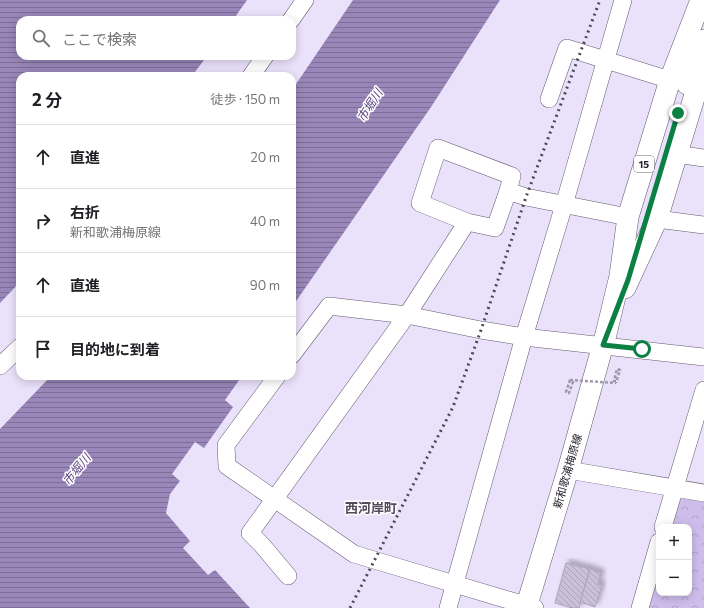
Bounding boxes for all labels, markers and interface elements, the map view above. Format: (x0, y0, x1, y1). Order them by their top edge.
search box (16, 16, 296, 60)
icon: search (30, 27, 52, 49)
text: ここで検索 (62, 30, 137, 48)
water label: 市堀川 (353, 84, 386, 124)
text: 2 分 (32, 89, 62, 110)
text: 徒歩 · 150 m (211, 91, 280, 107)
route end (669, 104, 687, 122)
icon: ahead (32, 146, 54, 168)
text: 直進 (70, 148, 100, 166)
text: 20 m (251, 149, 280, 165)
road number: 15 (634, 156, 654, 172)
text: 右折 (70, 203, 100, 221)
icon: right (32, 210, 54, 232)
text: 40 m (250, 213, 280, 229)
text: 新和歌浦梅原線 (70, 224, 161, 240)
icon: ahead (32, 274, 54, 296)
text: 直進 (70, 276, 100, 294)
text: 90 m (250, 277, 280, 293)
icon: arrive (32, 338, 54, 360)
text: 目的地に到着 (70, 340, 160, 358)
route start (633, 340, 651, 358)
street label: 新和歌浦梅原線 (550, 432, 584, 510)
water label: 市堀川 (59, 449, 94, 487)
district label: 西河岸町 (345, 500, 397, 516)
map controls (656, 524, 692, 596)
button: + (656, 524, 692, 560)
button: − (656, 560, 692, 596)

